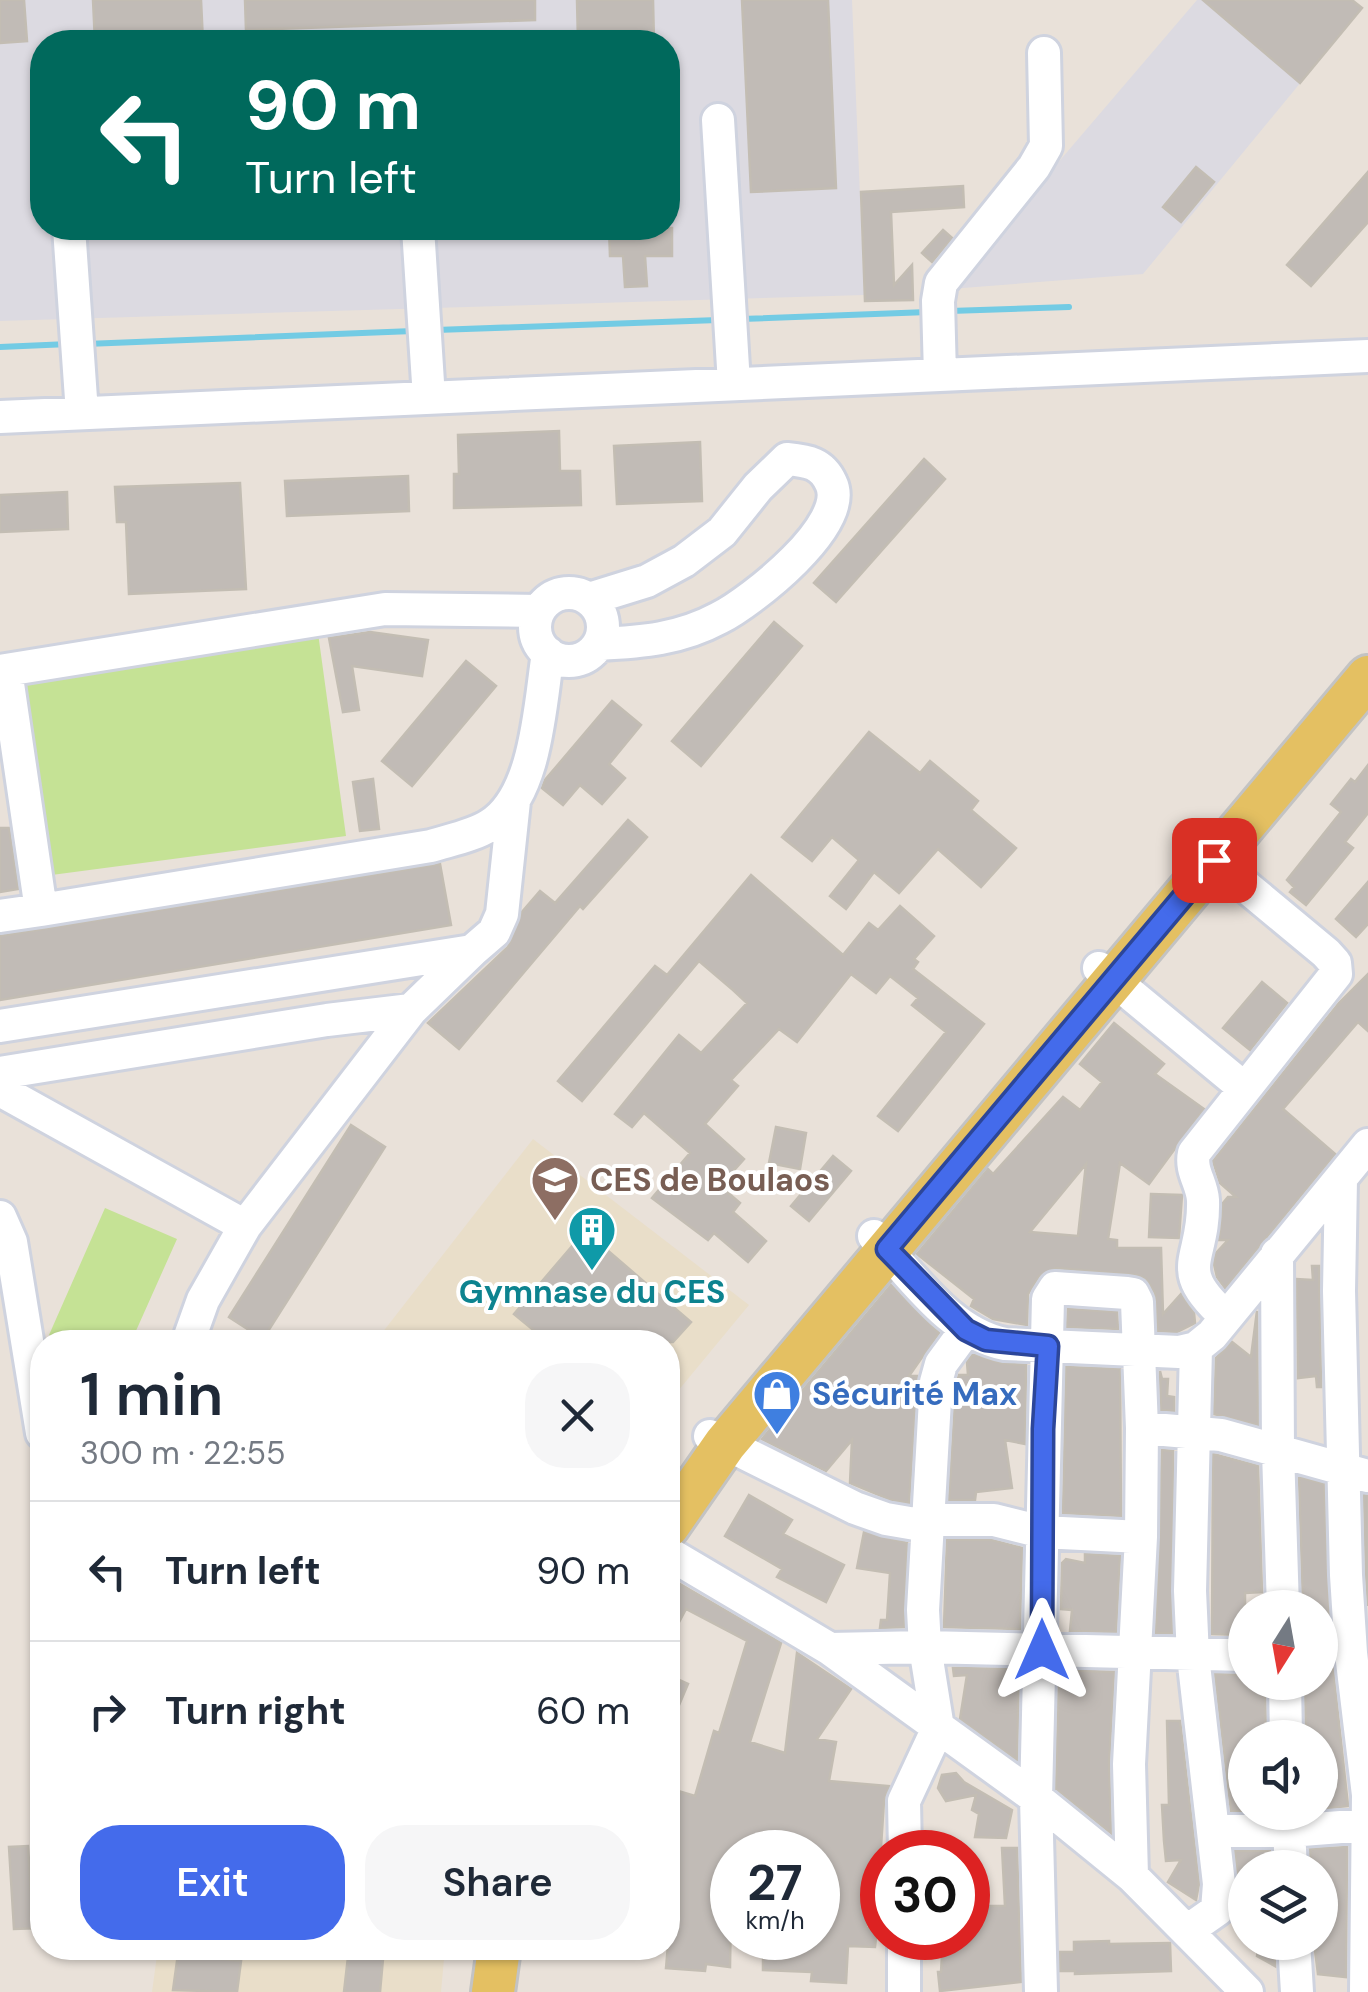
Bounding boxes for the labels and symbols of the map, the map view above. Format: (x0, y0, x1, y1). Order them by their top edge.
pin (1172, 818, 1257, 903)
school or university icon: CES de Boulaos (529, 1154, 581, 1222)
place label: CES de Boulaos (590, 1159, 830, 1201)
building icon: Gymnase du CES (566, 1204, 618, 1272)
place label: Gymnase du CES (459, 1271, 725, 1313)
shop icon: Sécurité Max (751, 1368, 803, 1436)
place label: Sécurité Max (812, 1373, 1017, 1415)
north arrow (1228, 1590, 1338, 1700)
position arrow (990, 1598, 1094, 1702)
speed limit sign: 30 (860, 1830, 990, 1960)

